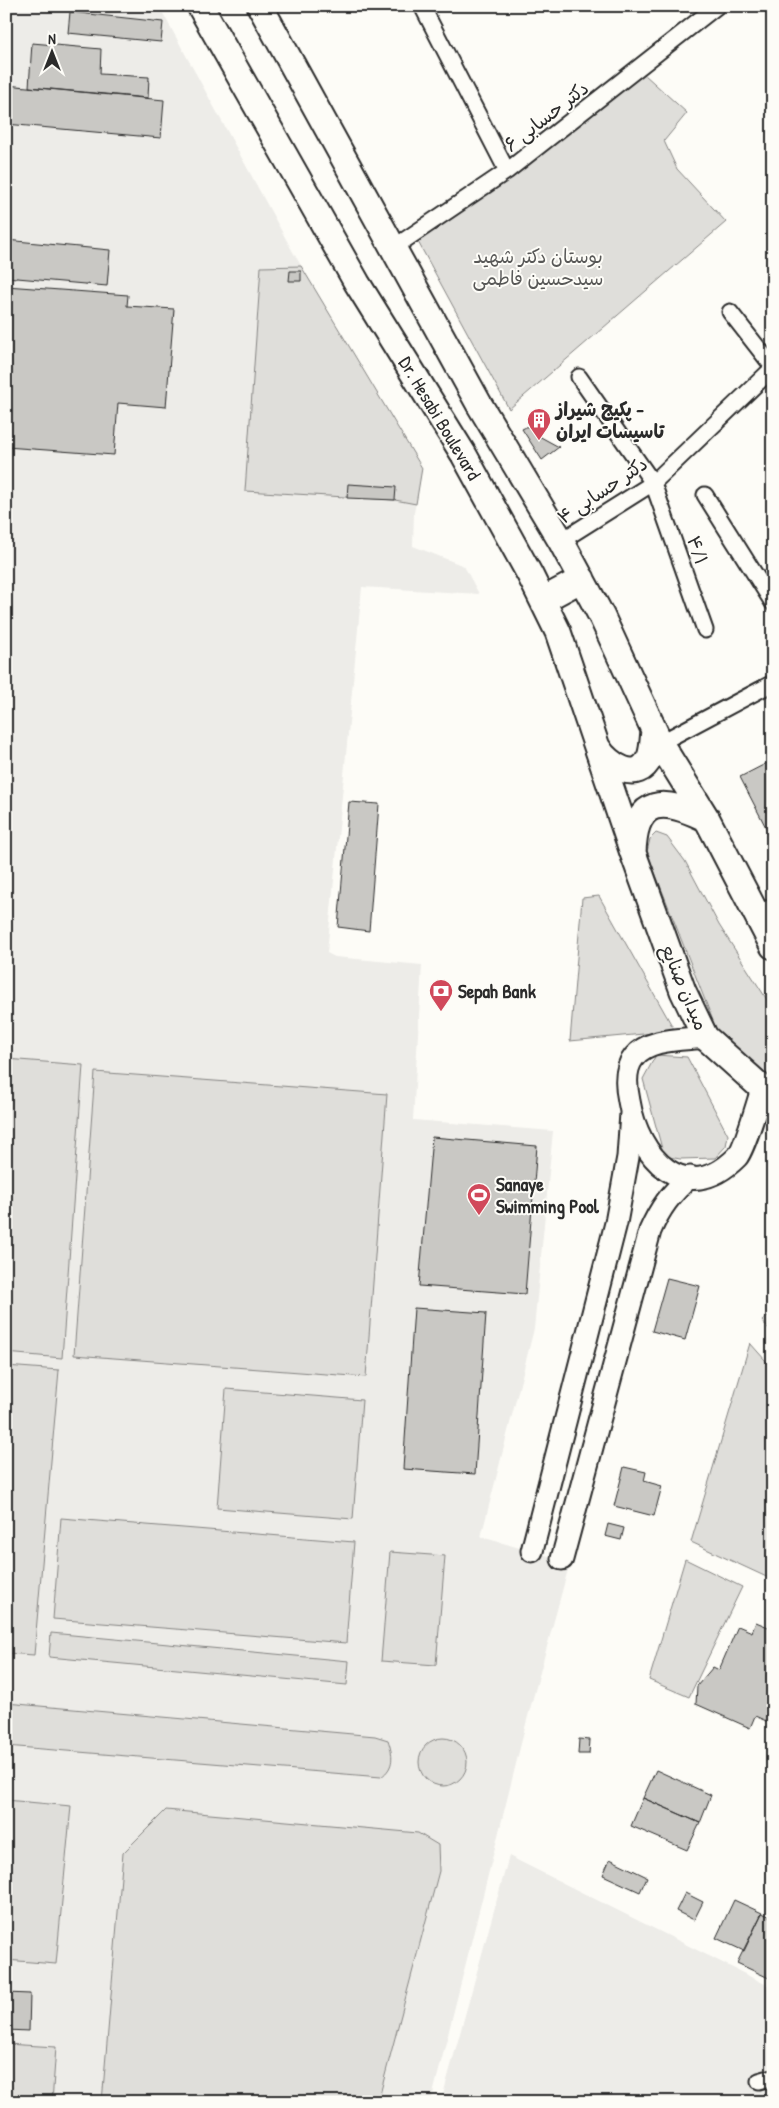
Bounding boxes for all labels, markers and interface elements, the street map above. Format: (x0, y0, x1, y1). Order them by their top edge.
north arrow (28, 28, 78, 78)
text: N (48, 29, 56, 48)
street label: ۶ دکتر حسابی (498, 75, 594, 157)
park label: بوستان دکتر شهید سیدحسین فاطمی (472, 243, 604, 291)
street label: Dr. Hesabi Boulevard (393, 351, 487, 485)
place label: پکیج شیراز - تاسیسات ایران (554, 396, 666, 444)
building icon: پکیج شیراز - تاسیسات ایران (526, 407, 552, 441)
street label: دکتر حسابی ۴ (552, 450, 652, 530)
street label: ۴/۱ (681, 532, 715, 568)
street label: میدان صنایع (654, 940, 715, 1035)
bank icon: Sepah Bank (428, 978, 454, 1012)
place label: Sepah Bank (458, 978, 536, 1005)
place label: Sanaye Swimming Pool (496, 1171, 600, 1220)
sports icon: Sanaye Swimming Pool (466, 1182, 492, 1216)

